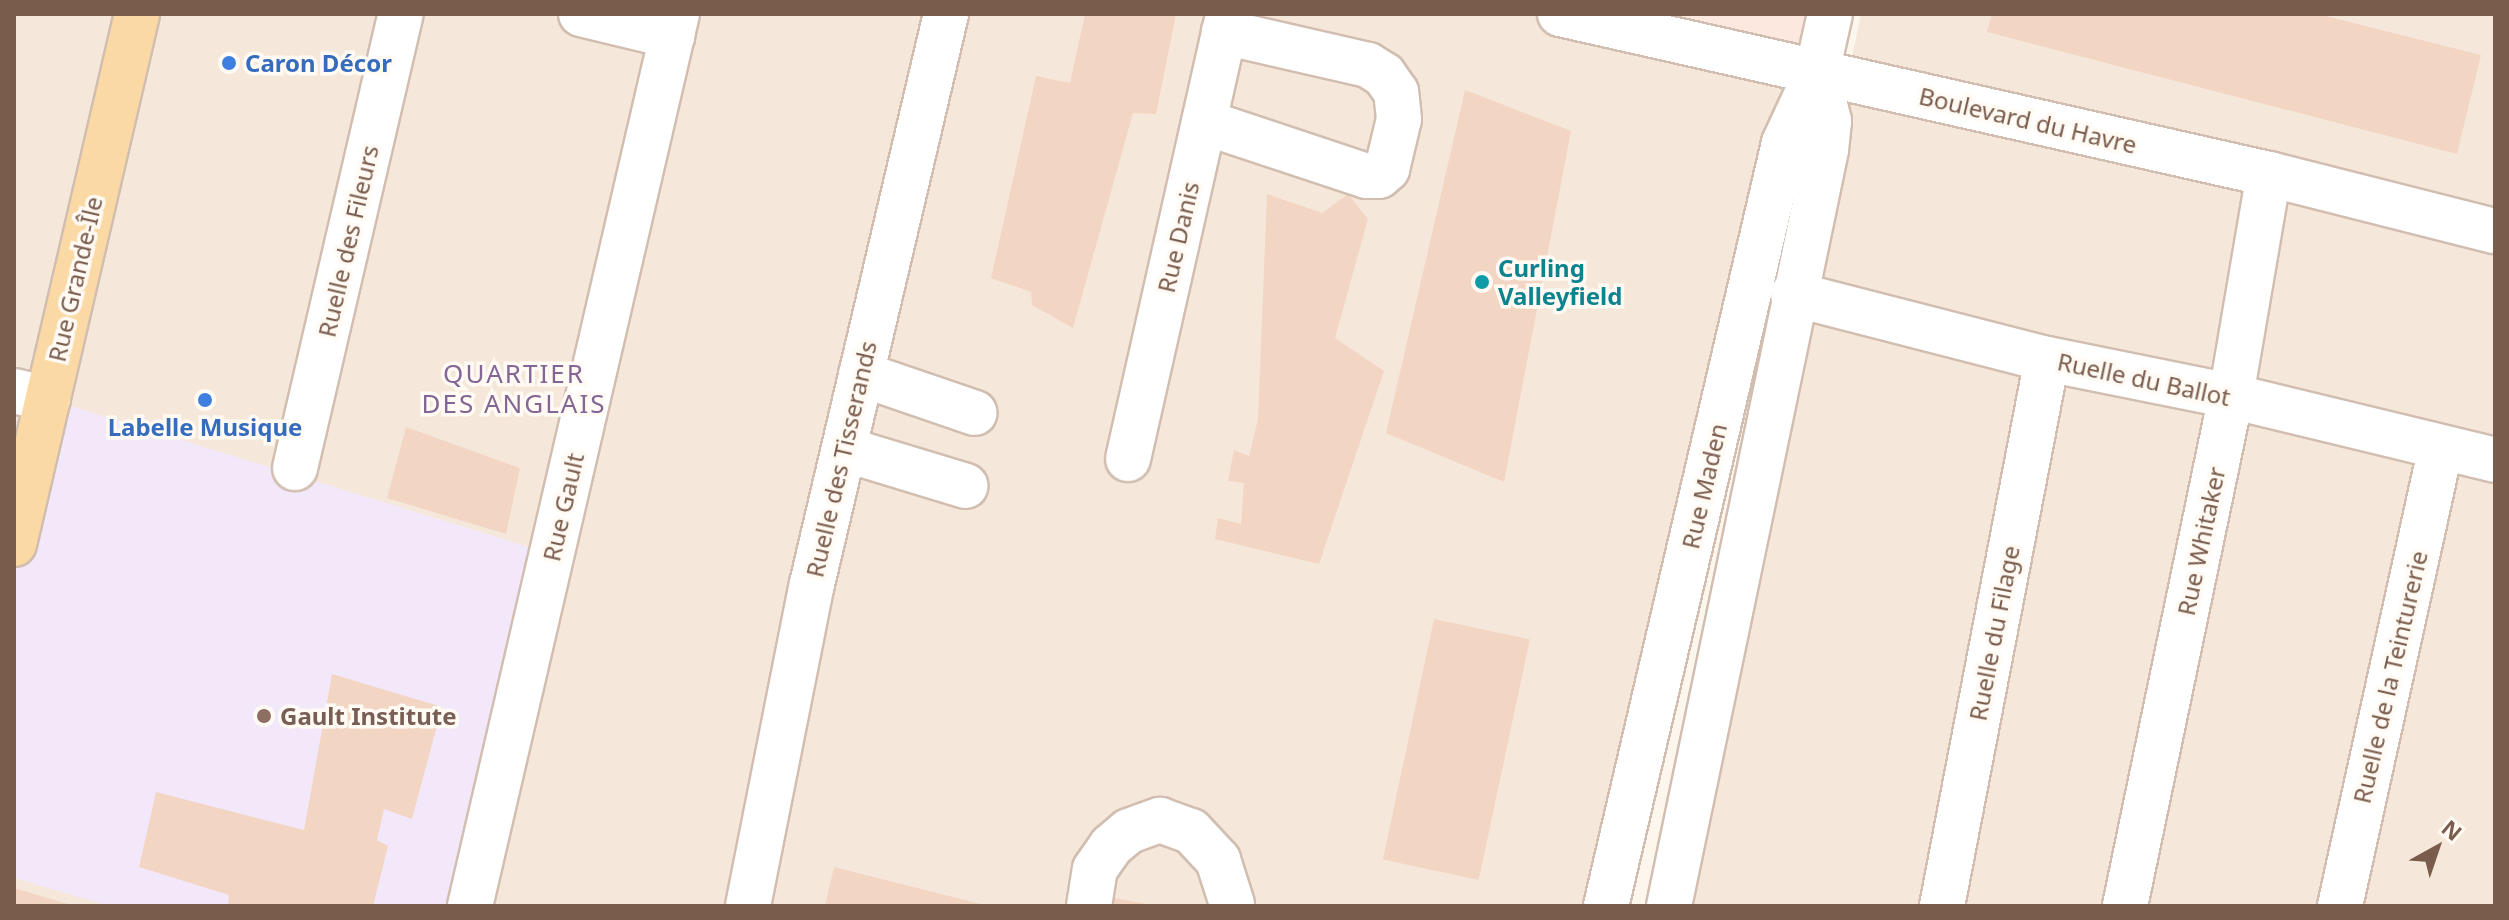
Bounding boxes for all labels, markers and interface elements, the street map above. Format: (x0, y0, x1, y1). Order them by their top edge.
place label: Caron Décor (245, 49, 392, 77)
marker: Caron Décor (220, 54, 238, 72)
street label: Boulevard du Havre (1916, 81, 2140, 159)
street label: Ruelle des Fileurs (312, 142, 384, 340)
street label: Rue Danis (1151, 179, 1205, 295)
street label: Rue Grande-Île (42, 194, 108, 364)
place label: Curling Valleyfield (1498, 254, 1622, 310)
marker: Curling Valleyfield (1473, 273, 1491, 291)
street label: Ruelle des Tisserands (800, 338, 882, 580)
street label: Ruelle du Ballot (2055, 347, 2233, 411)
district label: QUARTIER DES ANGLAIS (421, 358, 607, 420)
marker: Labelle Musique (196, 391, 214, 409)
place label: Labelle Musique (108, 413, 302, 441)
street label: Rue Maden (1676, 420, 1732, 552)
street label: Rue Gault (537, 450, 589, 564)
street label: Rue Whitaker (2171, 464, 2231, 618)
street label: Ruelle du Filage (1963, 543, 2025, 723)
street label: Ruelle de la Teinturerie (2347, 548, 2433, 806)
place label: Gault Institute (280, 702, 456, 730)
marker: Gault Institute (255, 707, 273, 725)
north arrow (2397, 808, 2477, 888)
text: N (2436, 812, 2469, 847)

